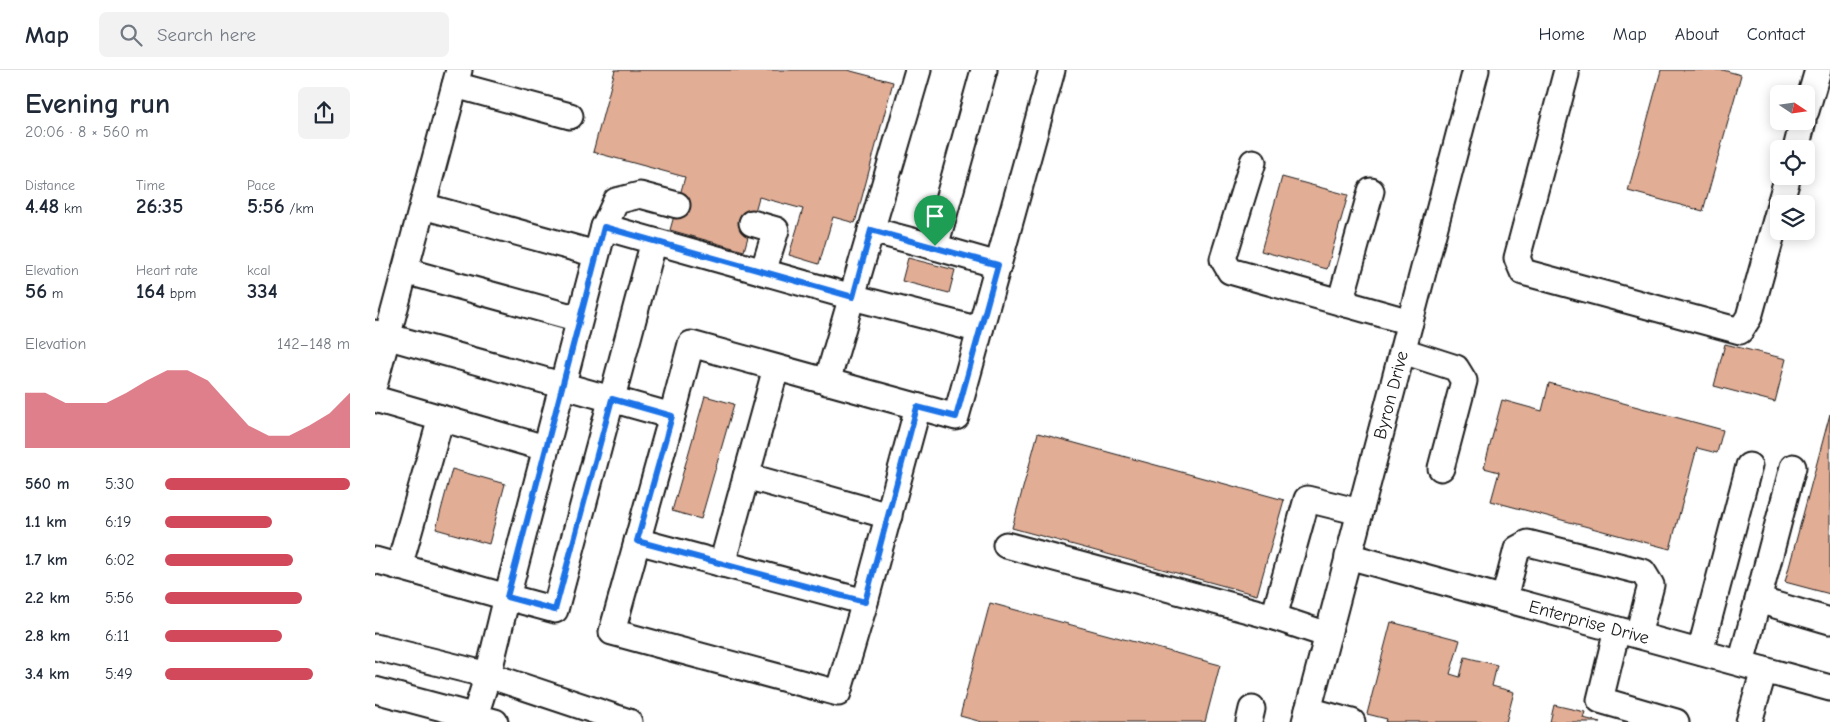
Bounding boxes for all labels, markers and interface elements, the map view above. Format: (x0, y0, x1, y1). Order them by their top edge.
search box (99, 12, 449, 57)
text: Map (25, 21, 69, 49)
icon: search (117, 21, 145, 49)
text: Search here (157, 24, 256, 46)
text: Home (1538, 24, 1585, 45)
text: Map (1613, 24, 1647, 45)
text: About (1675, 24, 1719, 45)
text: Contact (1747, 24, 1805, 45)
north arrow (1770, 85, 1815, 130)
map controls (1770, 85, 1815, 240)
button: share (298, 87, 350, 139)
text: Evening run (25, 88, 170, 120)
text: 20:06 · 8 × 560 m (25, 123, 149, 141)
button: locate (1770, 140, 1815, 185)
text: Distance (25, 177, 75, 194)
text: Time (136, 177, 165, 194)
text: Pace (247, 177, 275, 194)
text: 4.48 (25, 194, 59, 218)
text: 26:35 (136, 194, 183, 218)
text: 5:56 (247, 194, 285, 218)
pin (914, 195, 956, 246)
button: layers (1770, 195, 1815, 240)
text: km (59, 200, 82, 217)
text: /km (285, 200, 314, 217)
icon: arrive (921, 202, 949, 230)
text: Elevation (25, 262, 79, 279)
text: Heart rate (136, 262, 198, 279)
text: kcal (247, 262, 271, 279)
text: 56 (25, 279, 47, 303)
text: 164 (136, 279, 165, 303)
text: 334 (247, 279, 278, 303)
text: m (47, 285, 63, 302)
text: bpm (165, 285, 196, 302)
text: Elevation (25, 335, 86, 353)
text: 142–148 m (277, 335, 350, 353)
street label: Byron Drive (1369, 349, 1412, 441)
text: 560 m (25, 475, 69, 493)
text: 5:30 (105, 475, 134, 493)
text: 1.1 km (25, 513, 67, 531)
text: 6:19 (105, 513, 131, 531)
text: 1.7 km (25, 551, 68, 569)
text: 6:02 (105, 551, 135, 569)
text: 2.2 km (25, 589, 70, 607)
text: 5:56 (105, 589, 134, 607)
street label: Enterprise Drive (1527, 596, 1652, 649)
text: 2.8 km (25, 627, 70, 645)
text: 6:11 (105, 627, 129, 645)
text: 3.4 km (25, 665, 70, 683)
text: 5:49 (105, 665, 133, 683)

